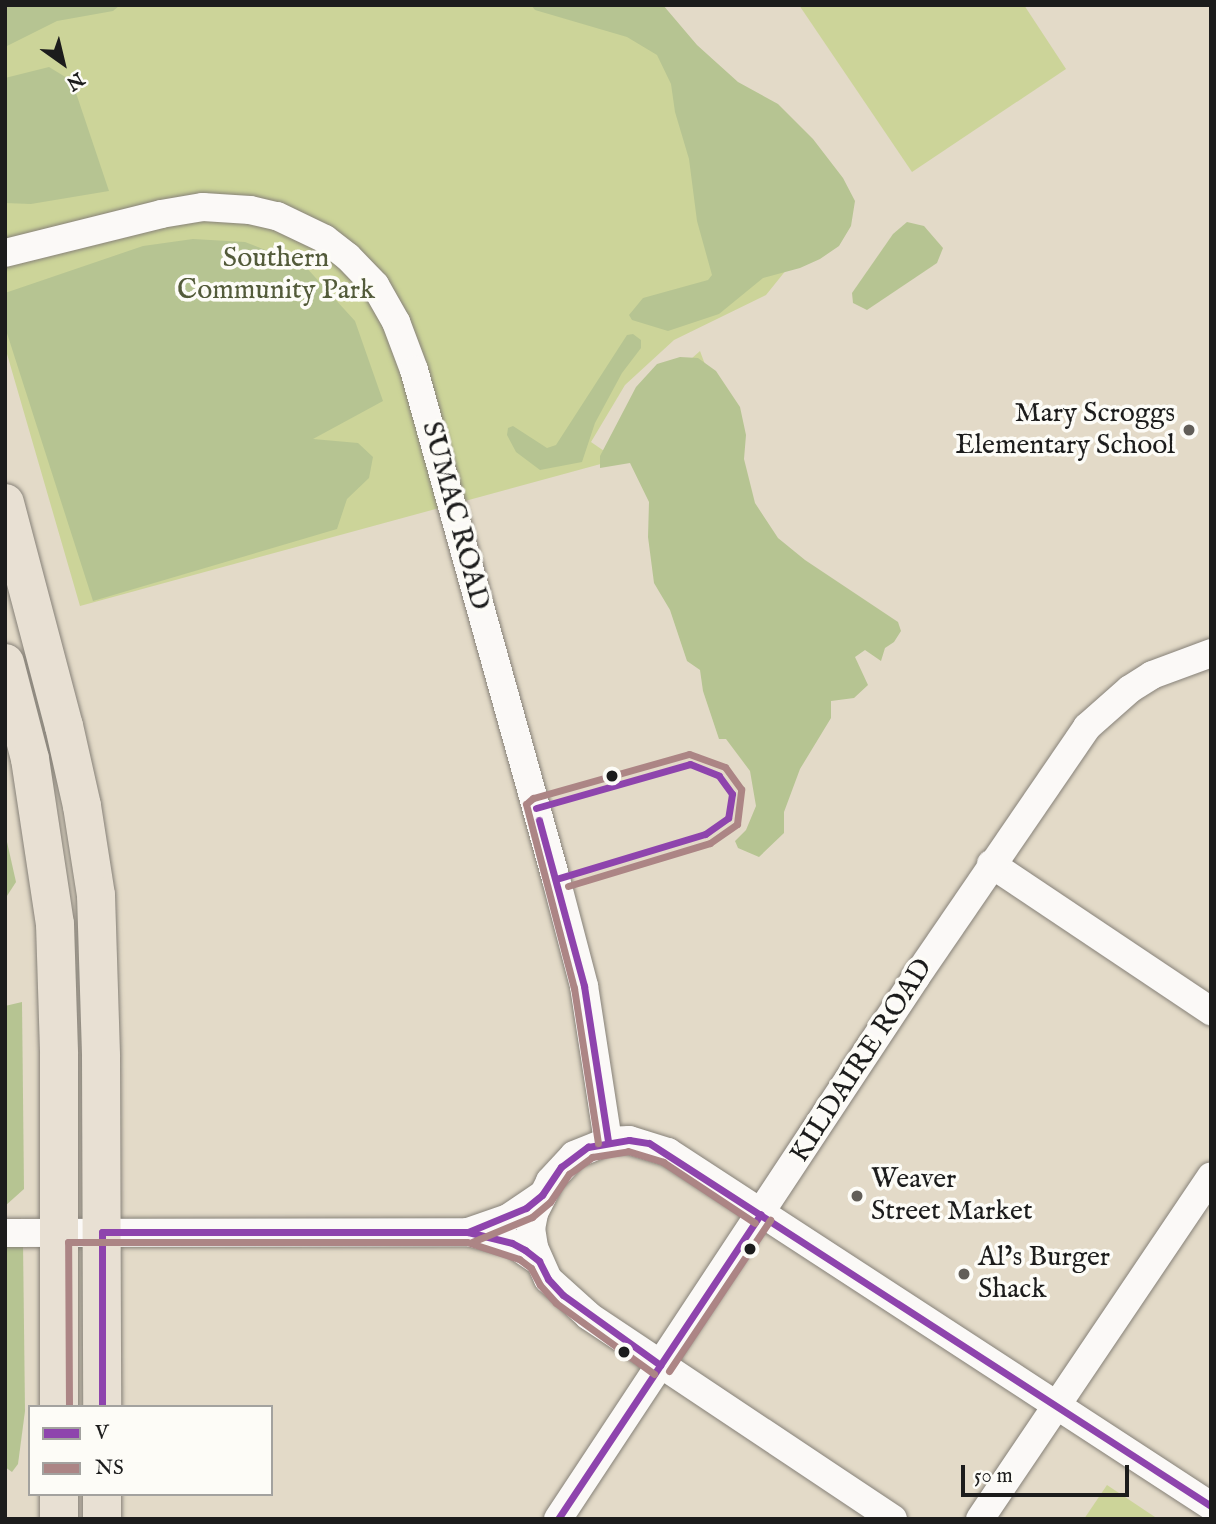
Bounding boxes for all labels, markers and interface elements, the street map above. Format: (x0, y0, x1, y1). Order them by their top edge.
north arrow (28, 28, 98, 98)
text: N (61, 66, 88, 95)
park label: Southern Community Park (177, 242, 375, 308)
place label: Mary Scroggs Elementary School (955, 397, 1175, 463)
street label: SUMAC ROAD (414, 418, 496, 614)
marker: Mary Scroggs Elementary School (1181, 422, 1197, 438)
unlabelled marker (605, 769, 619, 783)
street label: KILDAIRE ROAD (784, 953, 940, 1169)
place label: Weaver Street Market (871, 1163, 1033, 1229)
marker: Weaver Street Market (849, 1188, 865, 1204)
place label: Al’s Burger Shack (978, 1241, 1110, 1307)
unlabelled marker (743, 1242, 757, 1256)
marker: Al’s Burger Shack (956, 1266, 972, 1282)
unlabelled marker (617, 1345, 631, 1359)
legend (28, 1405, 273, 1496)
text: V (95, 1420, 109, 1447)
scale bar (964, 1450, 1132, 1494)
text: NS (95, 1455, 124, 1482)
text: 50 m (974, 1463, 1013, 1490)

